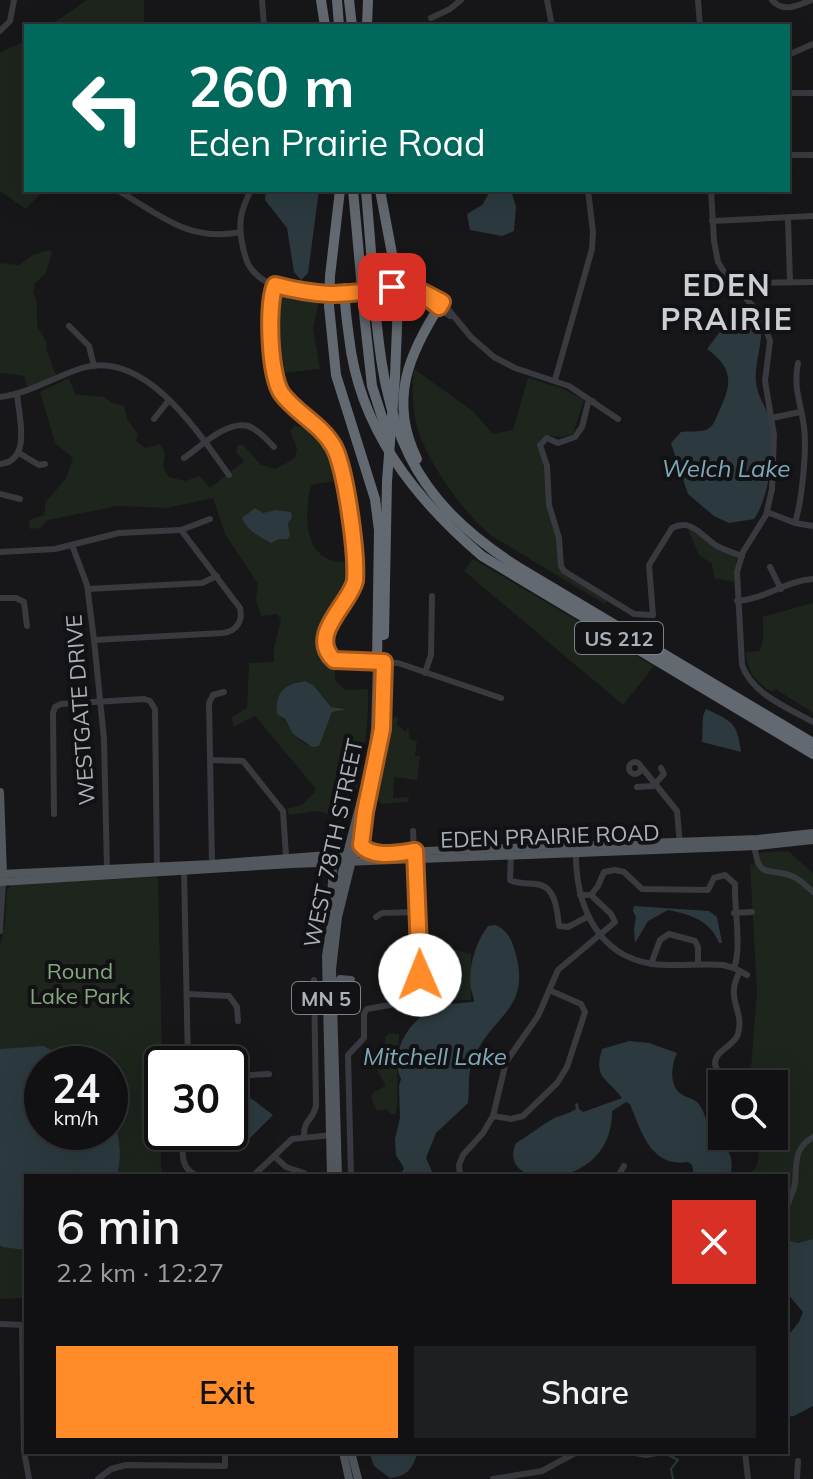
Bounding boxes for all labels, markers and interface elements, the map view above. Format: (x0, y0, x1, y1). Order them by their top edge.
text: 260 m (188, 51, 355, 121)
icon: left (56, 56, 160, 160)
text: Eden Prairie Road (188, 120, 486, 165)
pin (358, 253, 426, 321)
icon: arrive (370, 265, 414, 309)
district label: EDEN PRAIRIE (660, 266, 794, 338)
water label: Welch Lake (662, 453, 790, 483)
street label: WESTGATE DRIVE (59, 614, 101, 806)
road number: US 212 (575, 622, 663, 654)
street label: WEST 78TH STREET (297, 736, 369, 950)
street label: EDEN PRAIRIE ROAD (440, 818, 660, 854)
position arrow (378, 933, 462, 1017)
park label: Round Lake Park (30, 957, 131, 1010)
road number: MN 5 (292, 982, 360, 1014)
water label: Mitchell Lake (363, 1041, 507, 1071)
speed limit sign: 30 (144, 1046, 248, 1150)
text: 24 (52, 1063, 100, 1113)
map controls (708, 1070, 788, 1150)
button: search (708, 1070, 788, 1150)
text: km/h (53, 1105, 99, 1130)
text: 6 min (56, 1196, 181, 1256)
button: close (672, 1200, 756, 1284)
text: 2.2 km · 12:27 (56, 1256, 224, 1289)
button: Exit (56, 1346, 398, 1438)
button: Share (414, 1346, 756, 1438)

